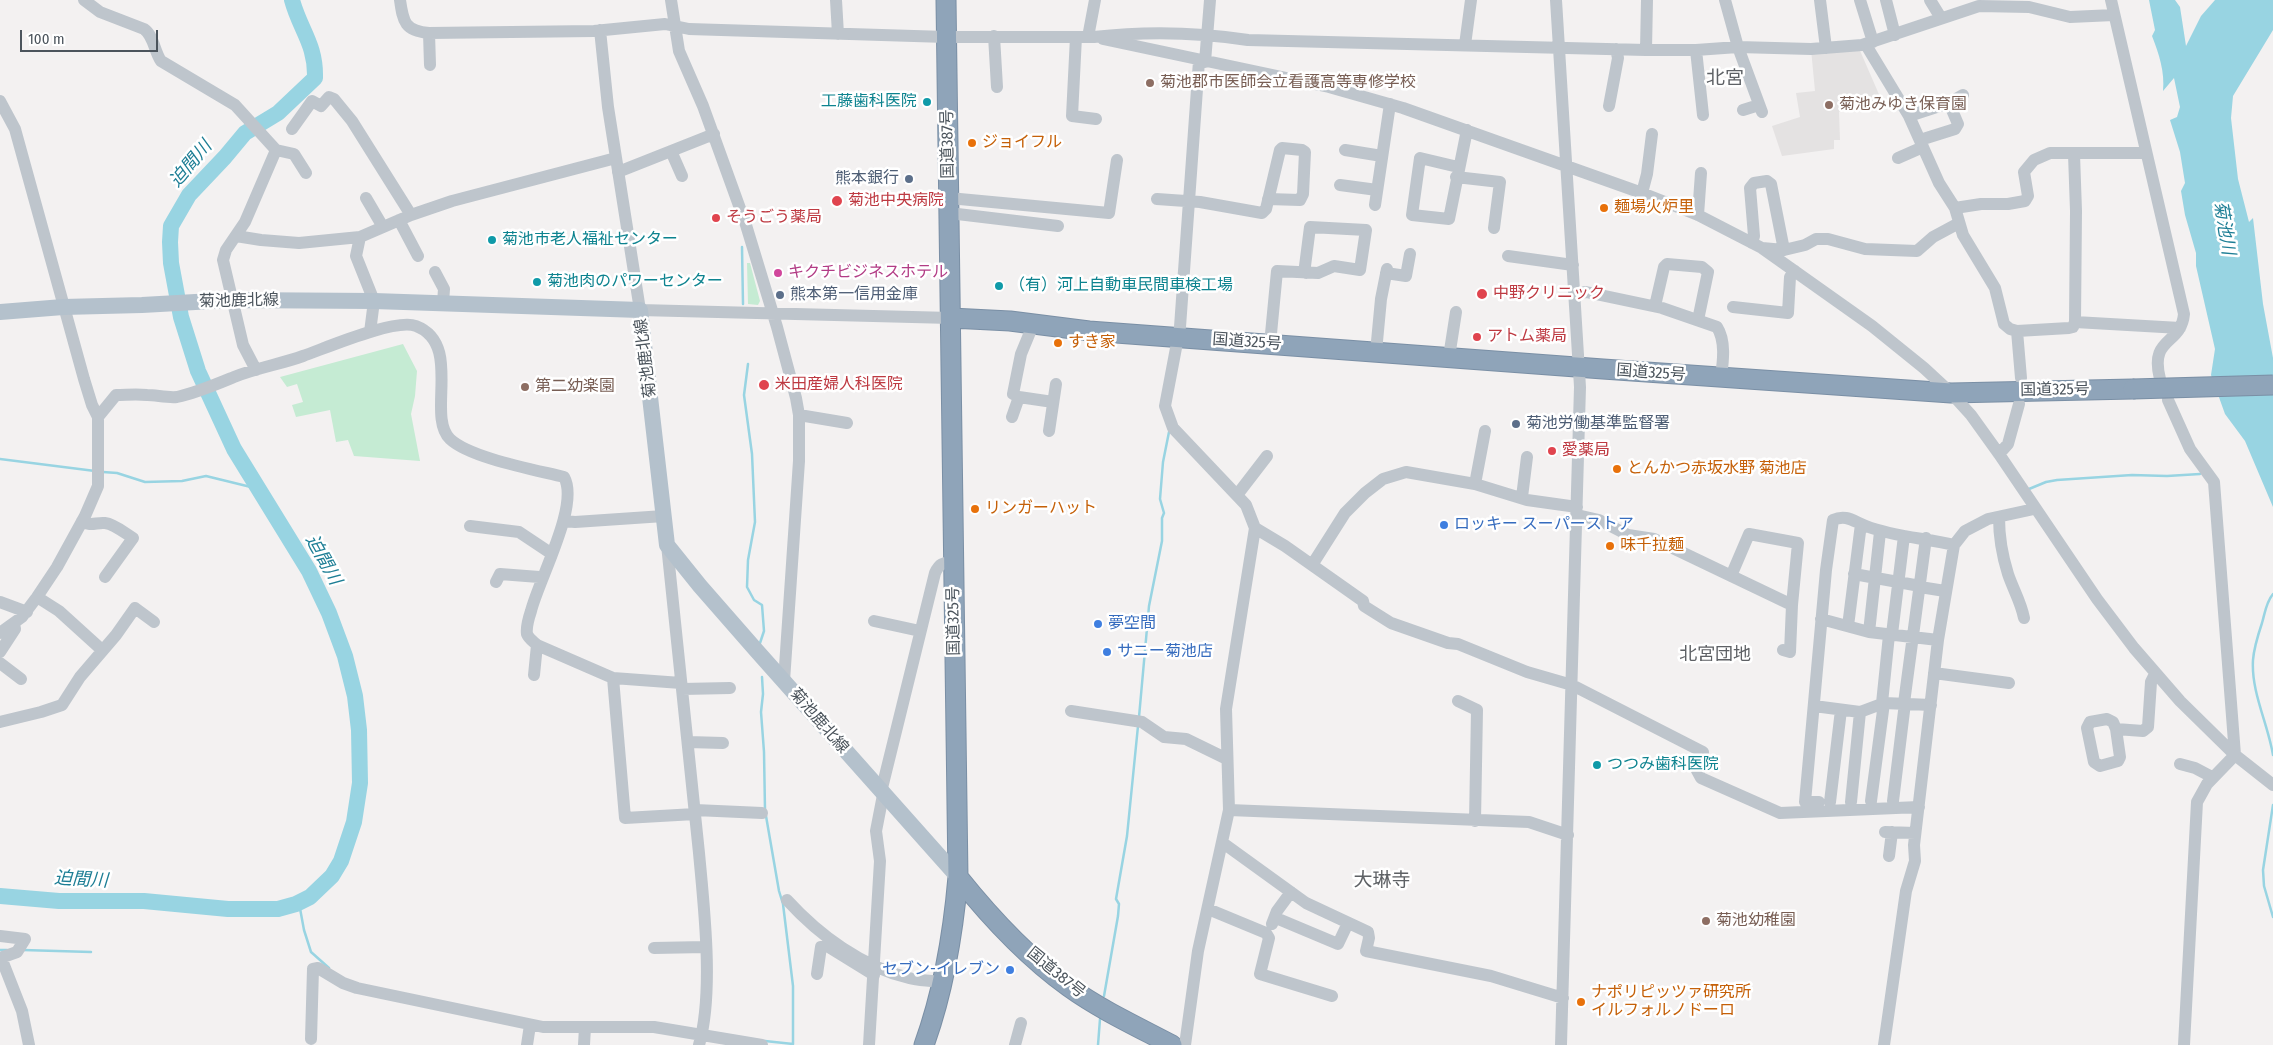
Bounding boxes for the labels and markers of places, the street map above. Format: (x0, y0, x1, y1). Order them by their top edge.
place label: 菊池郡市医師会立看護高等専修学校 (1160, 73, 1416, 93)
marker: 菊池郡市医師会立看護高等専修学校 (1144, 77, 1156, 89)
place label: 工藤歯科医院 (821, 92, 917, 112)
place label: 菊池みゆき保育園 (1839, 95, 1967, 115)
marker: 工藤歯科医院 (921, 96, 933, 108)
marker: 菊池みゆき保育園 (1823, 99, 1835, 111)
place label: ジョイフル (982, 133, 1062, 153)
marker: ジョイフル (966, 137, 978, 149)
place label: 熊本銀行 (835, 169, 899, 189)
marker: 熊本銀行 (903, 173, 915, 185)
place label: 菊池中央病院 (848, 191, 944, 211)
marker: 菊池中央病院 (830, 194, 844, 208)
place label: 麺場火炉里 (1614, 198, 1694, 218)
marker: 麺場火炉里 (1598, 202, 1610, 214)
place label: そうごう薬局 (726, 208, 822, 228)
marker: そうごう薬局 (710, 212, 722, 224)
place label: 菊池市老人福祉センター (502, 230, 678, 250)
marker: 菊池市老人福祉センター (486, 234, 498, 246)
place label: キクチビジネスホテル (788, 263, 948, 283)
marker: キクチビジネスホテル (772, 267, 784, 279)
place label: 菊池肉のパワーセンター (547, 272, 723, 292)
marker: 菊池肉のパワーセンター (531, 276, 543, 288)
place label: （有）河上自動車民間車検工場 (1009, 276, 1233, 296)
marker: （有）河上自動車民間車検工場 (993, 280, 1005, 292)
place label: 中野クリニック (1493, 284, 1605, 304)
place label: 熊本第一信用金庫 (790, 285, 918, 305)
marker: 中野クリニック (1475, 287, 1489, 301)
marker: 熊本第一信用金庫 (774, 289, 786, 301)
place label: アトム薬局 (1487, 327, 1567, 347)
marker: アトム薬局 (1471, 331, 1483, 343)
place label: すき家 (1068, 333, 1116, 353)
marker: すき家 (1052, 337, 1064, 349)
place label: 米田産婦人科医院 (775, 375, 903, 395)
place label: 第二幼楽園 (535, 377, 615, 397)
marker: 米田産婦人科医院 (757, 378, 771, 392)
marker: 第二幼楽園 (519, 381, 531, 393)
place label: 菊池労働基準監督署 (1526, 414, 1670, 434)
marker: 菊池労働基準監督署 (1510, 418, 1522, 430)
place label: 愛薬局 (1562, 441, 1610, 461)
marker: 愛薬局 (1546, 445, 1558, 457)
place label: とんかつ赤坂水野 菊池店 (1627, 459, 1807, 479)
marker: とんかつ赤坂水野 菊池店 (1611, 463, 1623, 475)
place label: リンガーハット (985, 499, 1097, 519)
marker: リンガーハット (969, 503, 981, 515)
place label: ロッキー スーパーストア (1454, 515, 1634, 535)
marker: ロッキー スーパーストア (1438, 519, 1450, 531)
place label: 味千拉麺 (1620, 536, 1684, 556)
marker: 味千拉麺 (1604, 540, 1616, 552)
place label: 夢空間 (1108, 614, 1156, 634)
marker: 夢空間 (1092, 618, 1104, 630)
place label: サニー菊池店 (1117, 642, 1213, 662)
marker: サニー菊池店 (1101, 646, 1113, 658)
place label: つつみ歯科医院 (1607, 755, 1719, 775)
marker: つつみ歯科医院 (1591, 759, 1603, 771)
place label: 菊池幼稚園 (1716, 911, 1796, 931)
marker: 菊池幼稚園 (1700, 915, 1712, 927)
place label: セブン-イレブン (882, 960, 1000, 980)
marker: セブン-イレブン (1004, 964, 1016, 976)
place label: ナポリピッツァ研究所 イルフォルノドーロ (1591, 983, 1751, 1021)
marker: ナポリピッツァ研究所 イルフォルノドーロ (1575, 996, 1587, 1008)

